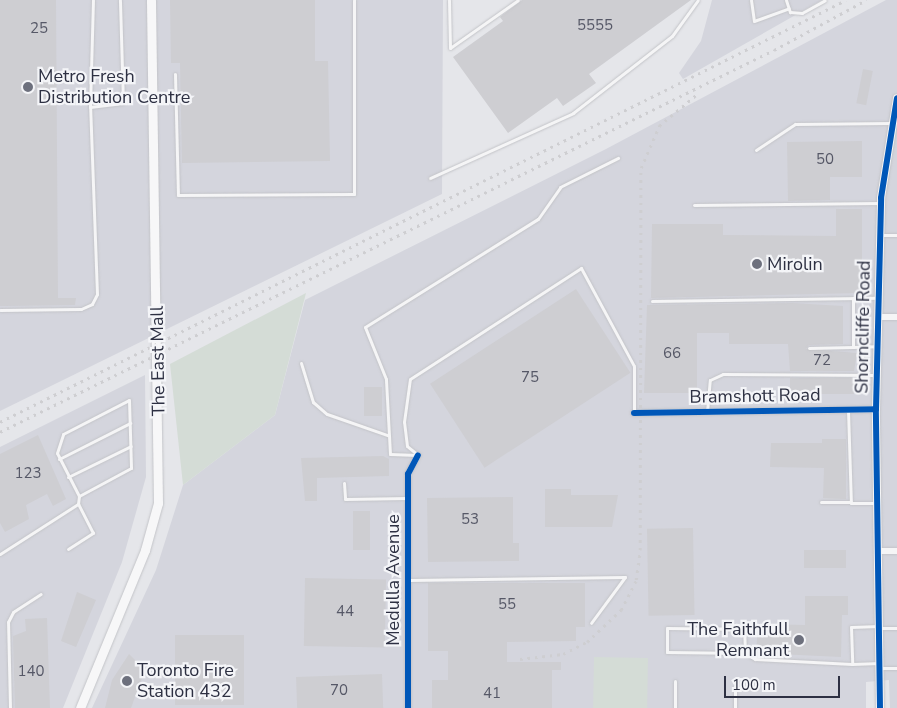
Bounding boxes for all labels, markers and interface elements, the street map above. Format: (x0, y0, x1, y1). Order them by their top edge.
house number: 5555 (577, 17, 613, 35)
house number: 25 (30, 20, 48, 38)
place label: Metro Fresh Distribution Centre (38, 66, 190, 108)
marker: Metro Fresh Distribution Centre (22, 81, 34, 93)
house number: 50 (816, 151, 834, 169)
place label: Mirolin (767, 253, 823, 275)
marker: Mirolin (751, 258, 763, 270)
street label: Shorncliffe Road (851, 260, 875, 394)
street label: The East Mall (146, 306, 170, 416)
house number: 66 (663, 345, 681, 363)
house number: 72 (813, 352, 831, 370)
house number: 75 (521, 369, 539, 387)
street label: Bramshott Road (689, 384, 821, 408)
house number: 123 (15, 465, 41, 483)
house number: 53 (461, 511, 479, 529)
street label: Medulla Avenue (382, 514, 404, 646)
house number: 55 (498, 596, 516, 614)
house number: 44 (336, 603, 354, 621)
place label: The Faithfull Remnant (687, 619, 789, 662)
marker: The Faithfull Remnant (793, 634, 805, 646)
place label: Toronto Fire Station 432 (137, 660, 234, 702)
house number: 140 (18, 663, 44, 681)
scale bar (727, 666, 843, 698)
marker: Toronto Fire Station 432 (121, 675, 133, 687)
text: 100 m (732, 675, 776, 695)
house number: 70 (330, 682, 348, 700)
house number: 41 (483, 685, 501, 703)

